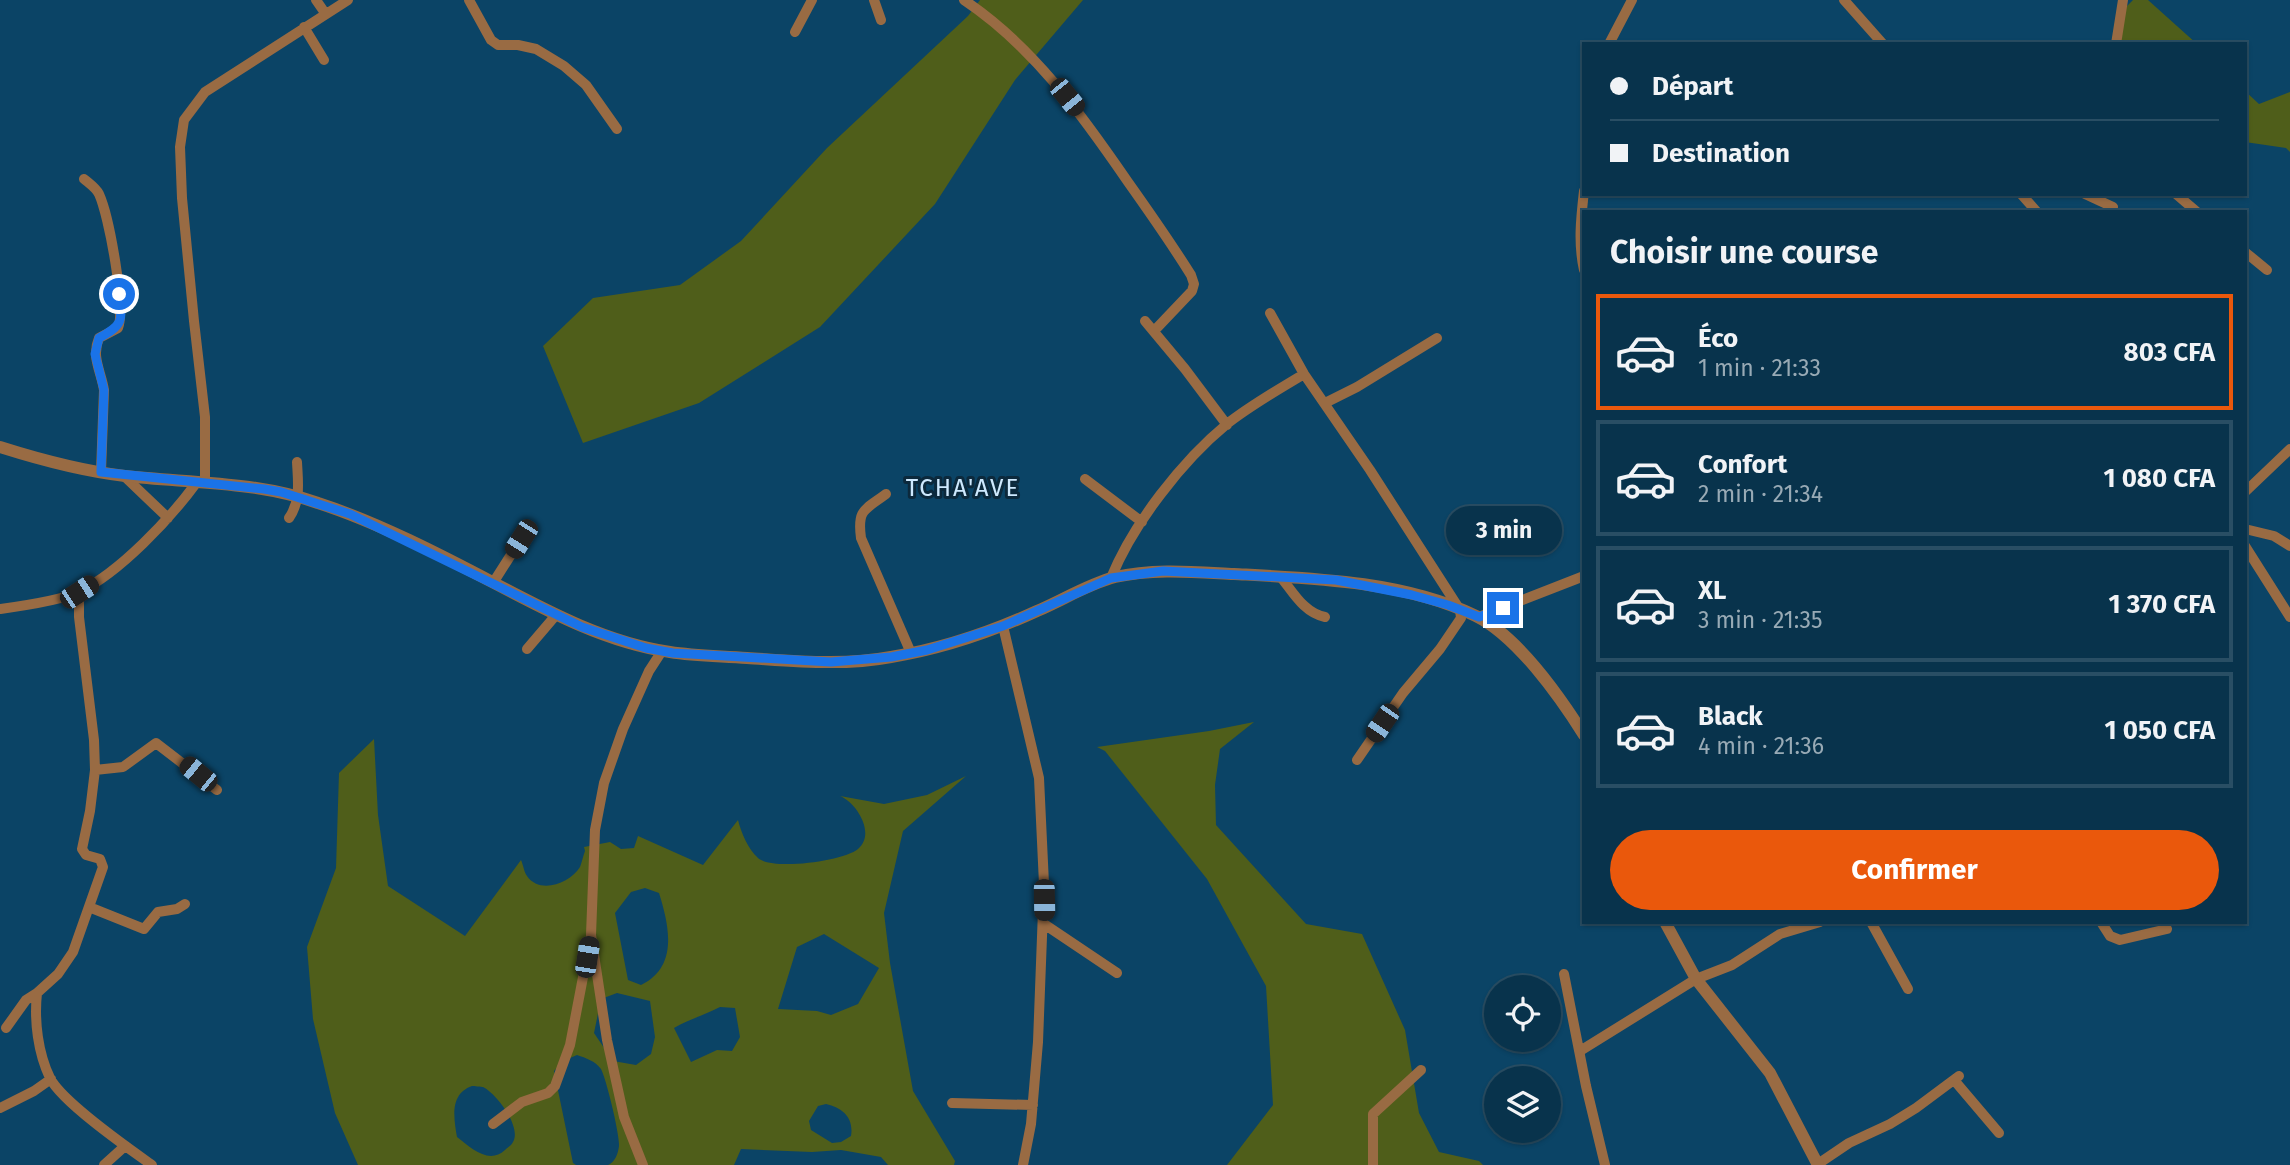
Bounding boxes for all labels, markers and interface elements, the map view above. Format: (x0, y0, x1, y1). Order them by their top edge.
text: Départ (1652, 71, 1733, 102)
car (1046, 74, 1089, 120)
text: Destination (1652, 138, 1790, 169)
text: Choisir une course (1610, 233, 1878, 271)
route start (103, 278, 135, 310)
icon: car (1614, 321, 1677, 384)
text: Éco (1698, 323, 1738, 354)
text: 803 CFA (2124, 337, 2215, 368)
text: 1 min · 21:33 (1698, 354, 1821, 382)
icon: car (1614, 447, 1677, 510)
text: Confort (1698, 449, 1787, 480)
text: 1 080 CFA (2103, 463, 2215, 494)
district label: TCHA'AVE (906, 474, 1020, 502)
text: 2 min · 21:34 (1698, 480, 1823, 508)
callout: 3 min (1445, 506, 1561, 556)
car (501, 516, 542, 562)
text: 3 min (1476, 516, 1532, 544)
car (56, 572, 103, 612)
icon: car (1614, 573, 1677, 636)
text: XL (1698, 575, 1726, 606)
text: 1 370 CFA (2108, 589, 2215, 620)
route end (1487, 592, 1519, 624)
text: 3 min · 21:35 (1698, 606, 1822, 634)
icon: car (1614, 699, 1677, 762)
car (1362, 700, 1403, 746)
text: Black (1698, 701, 1763, 732)
text: 1 050 CFA (2105, 715, 2215, 746)
text: 4 min · 21:36 (1698, 732, 1824, 760)
car (176, 753, 221, 795)
button: Confirmer (1610, 830, 2219, 910)
car (1034, 879, 1055, 921)
car (574, 935, 601, 979)
map controls (1484, 975, 1561, 1143)
button: locate (1484, 975, 1561, 1052)
button: layers (1484, 1066, 1561, 1143)

